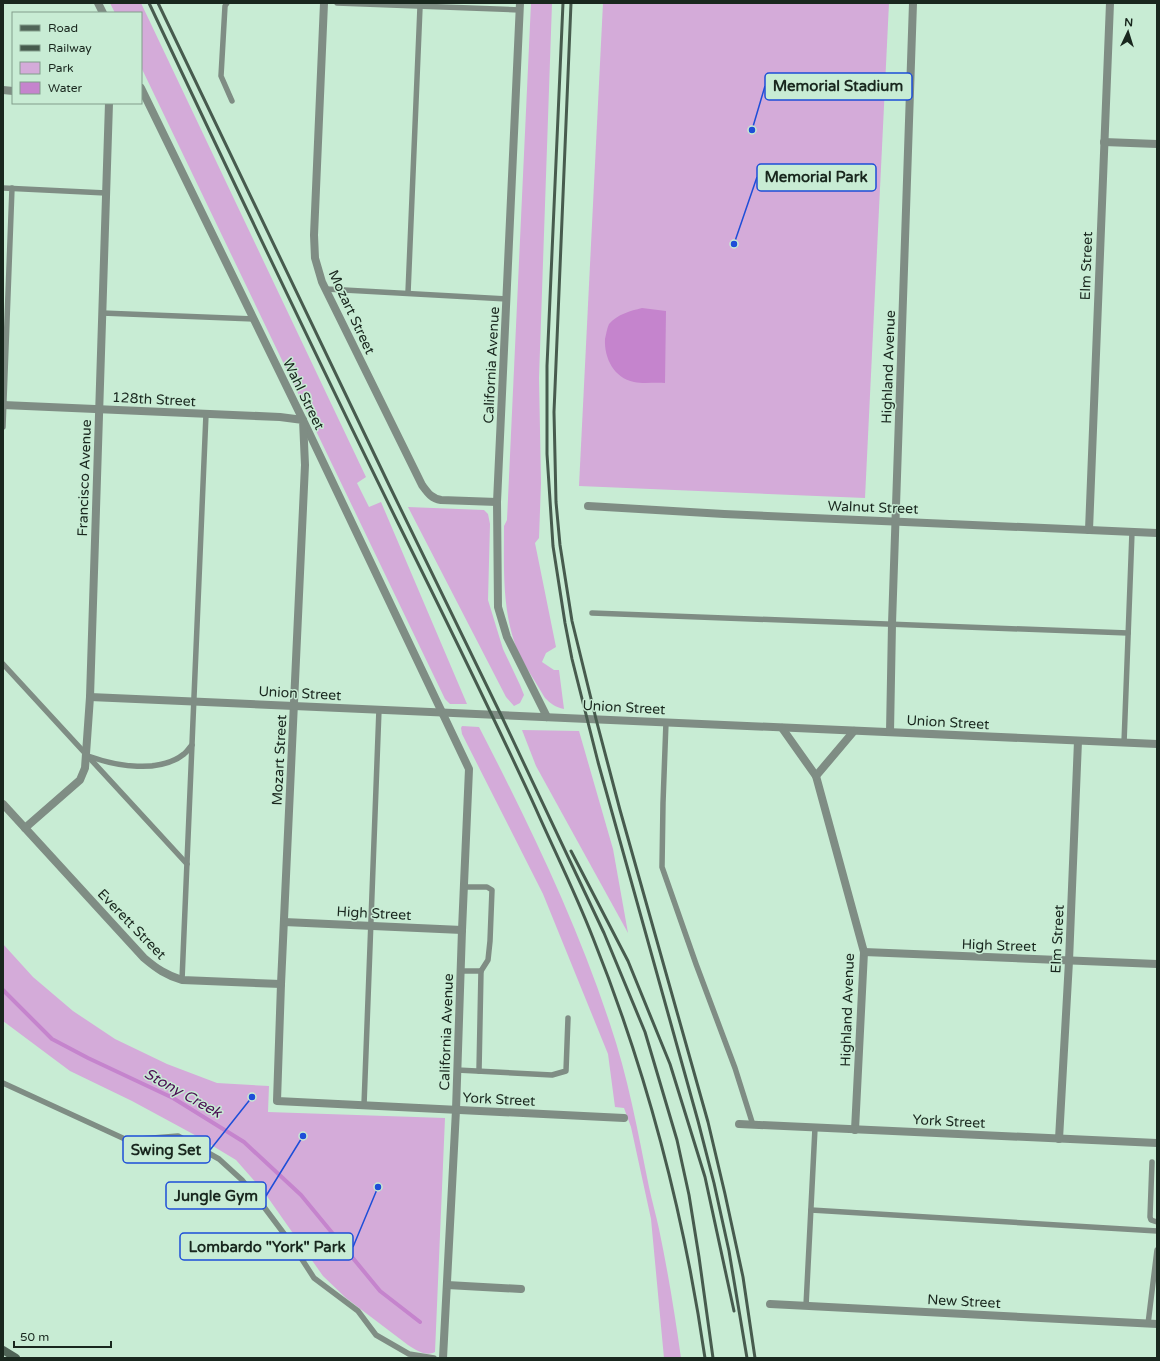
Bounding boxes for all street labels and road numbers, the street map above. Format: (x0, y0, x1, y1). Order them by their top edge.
street label: Elm Street (1077, 231, 1096, 301)
street label: Mozart Street (325, 267, 379, 358)
street label: California Avenue (480, 306, 503, 424)
street label: Highland Avenue (878, 310, 899, 424)
street label: Wahl Street (279, 356, 328, 433)
street label: 128th Street (112, 389, 197, 410)
street label: Francisco Avenue (74, 419, 95, 537)
street label: Walnut Street (827, 497, 919, 518)
street label: Union Street (258, 683, 343, 704)
street label: Union Street (582, 697, 667, 718)
street label: Union Street (906, 712, 991, 733)
street label: Mozart Street (269, 713, 290, 806)
street label: Everett Street (94, 886, 170, 964)
street label: High Street (336, 903, 412, 924)
street label: Elm Street (1047, 904, 1068, 974)
street label: High Street (961, 936, 1037, 955)
street label: Highland Avenue (837, 953, 858, 1067)
street label: California Avenue (436, 973, 457, 1091)
street label: York Street (462, 1089, 537, 1110)
street label: York Street (912, 1111, 987, 1132)
street label: New Street (927, 1291, 1002, 1312)

